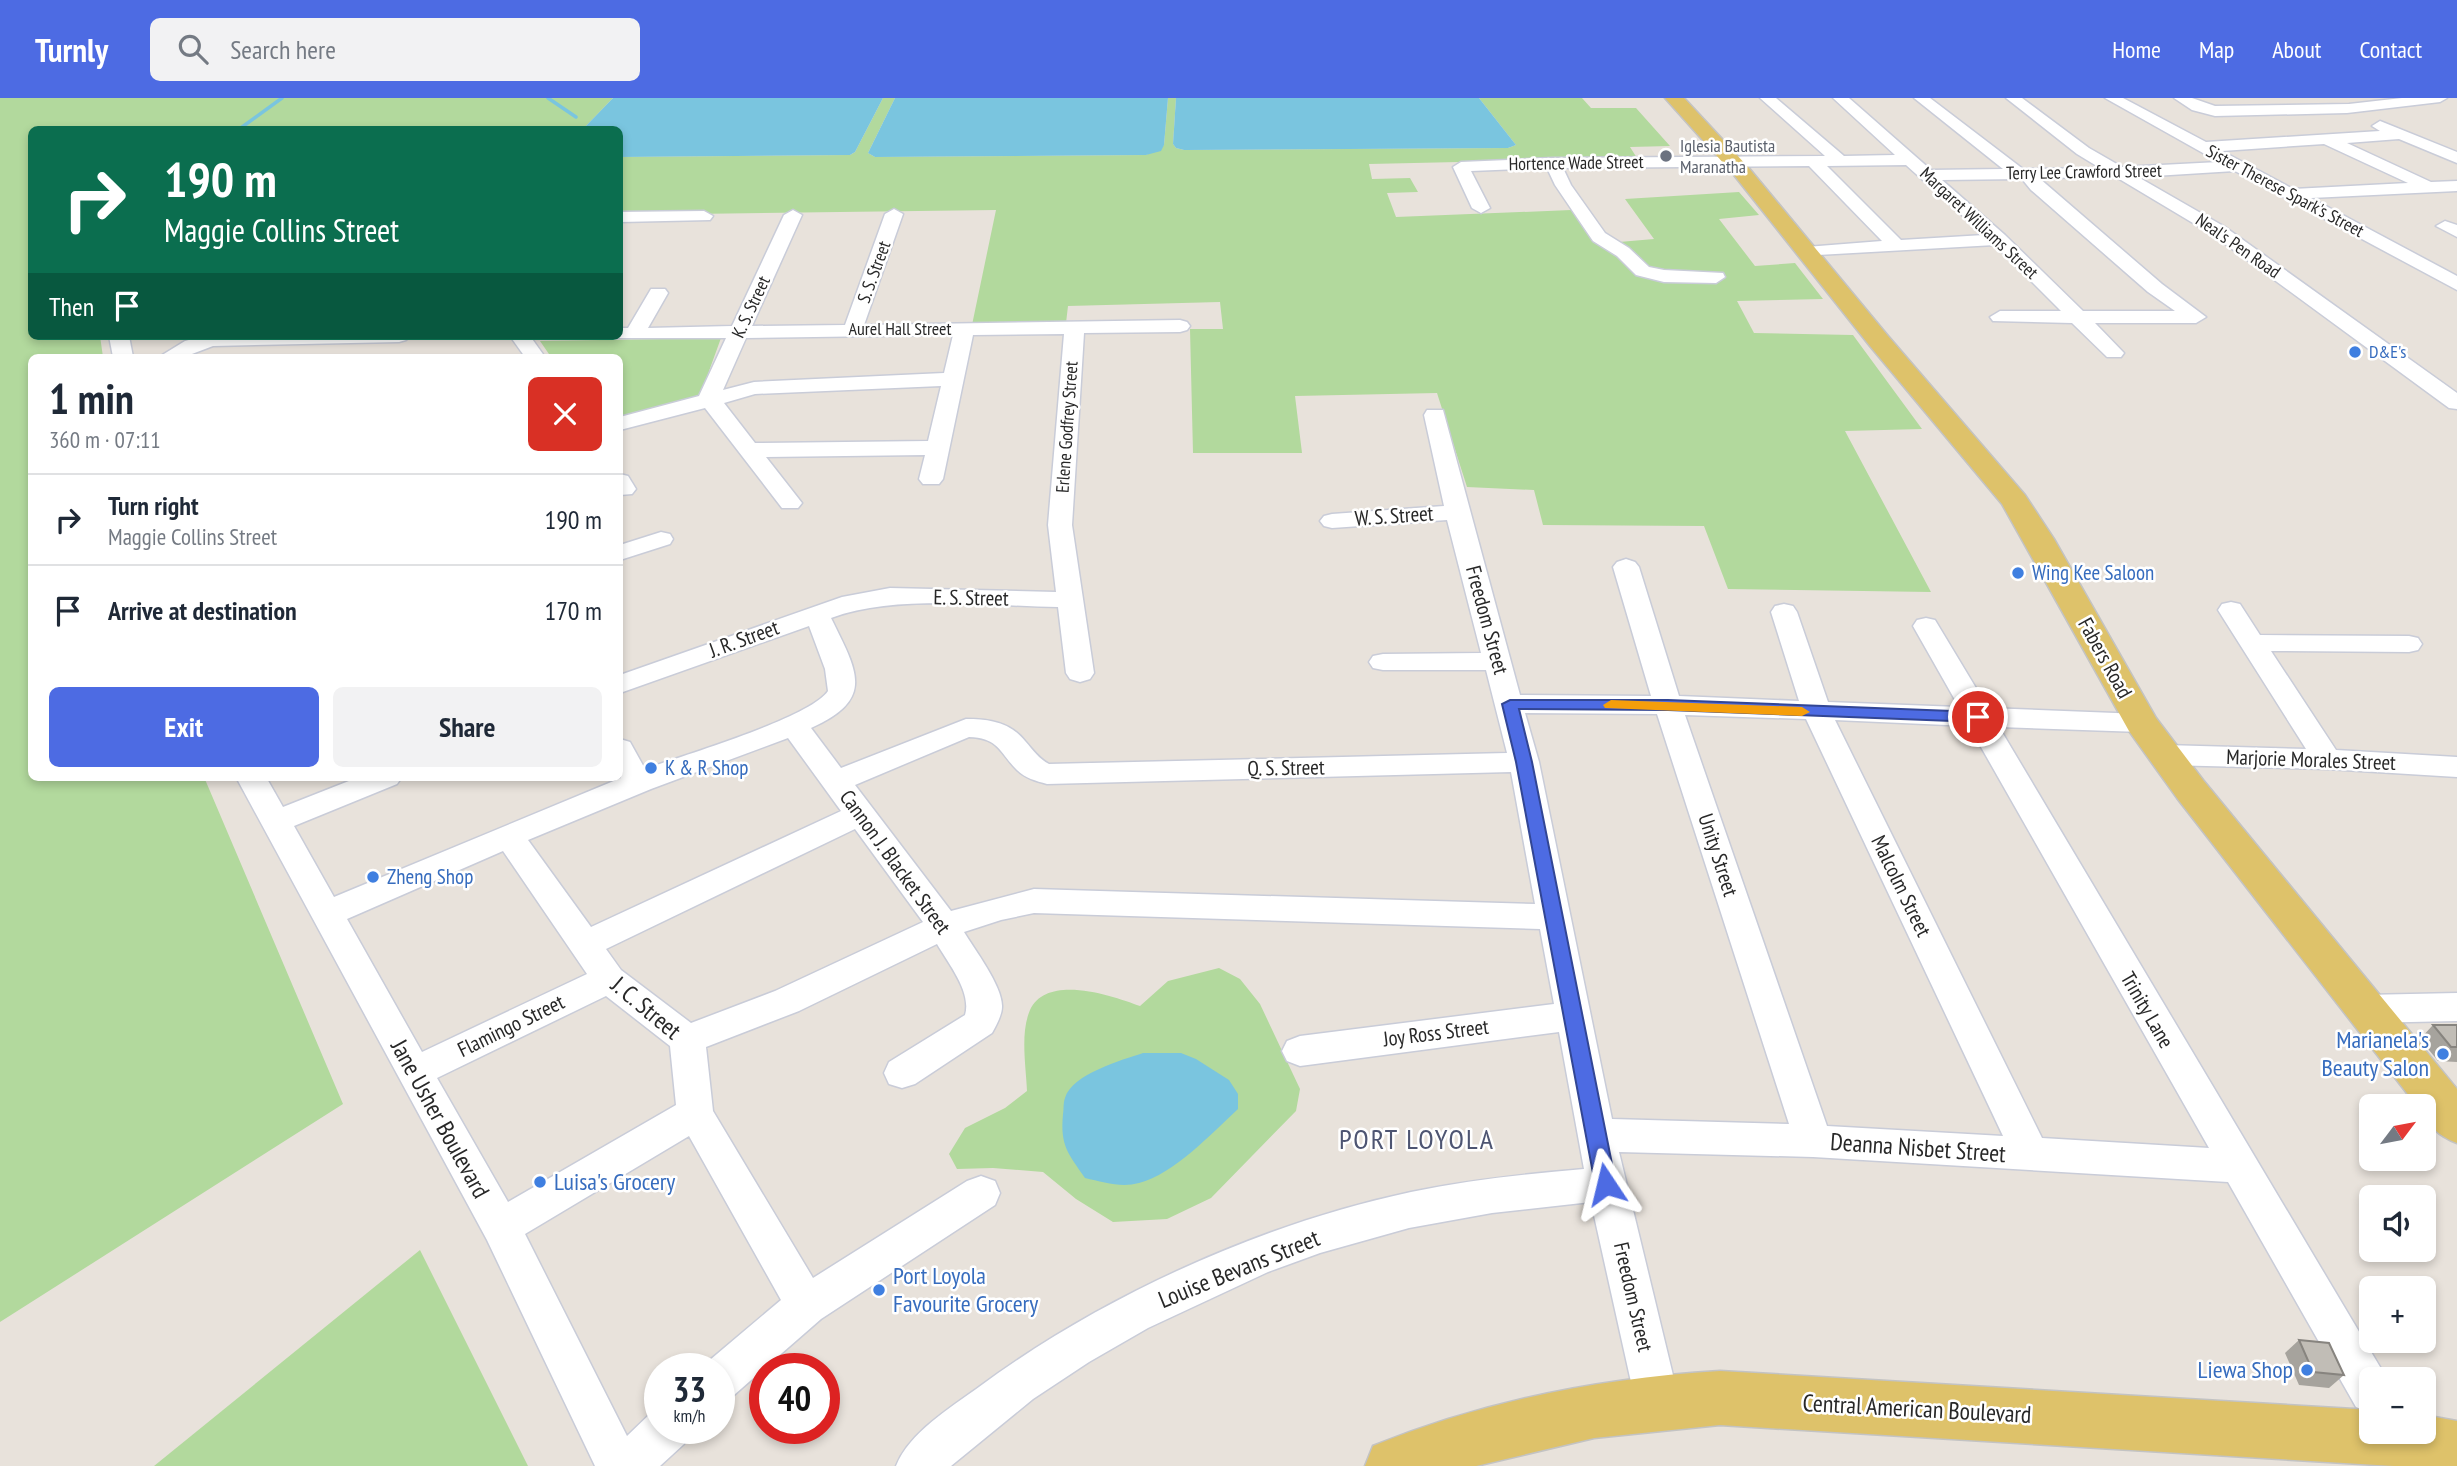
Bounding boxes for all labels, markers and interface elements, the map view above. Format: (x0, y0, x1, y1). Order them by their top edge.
search box (150, 18, 640, 81)
text: Turnly (35, 28, 108, 71)
icon: search (174, 30, 212, 68)
text: Search here (230, 33, 336, 66)
text: Home (2112, 34, 2161, 65)
text: Map (2199, 34, 2234, 65)
text: About (2272, 34, 2321, 65)
text: Contact (2359, 34, 2422, 65)
place label: Iglesia Bautista Maranatha (1680, 134, 1775, 178)
street label: Sister Therese Spark's Street (2202, 139, 2368, 242)
text: 190 m (164, 147, 277, 211)
marker: Iglesia Bautista Maranatha (1658, 148, 1674, 164)
street label: Hortence Wade Street (1508, 150, 1644, 175)
icon: right (49, 154, 140, 245)
street label: Terry Lee Crawford Street (2006, 159, 2162, 184)
street label: Margaret Williams Street (1915, 162, 2043, 284)
street label: Neal's Pen Road (2191, 208, 2285, 283)
text: Maggie Collins Street (164, 209, 399, 251)
street label: S. S. Street (852, 238, 895, 306)
street label: K. S. Street (726, 272, 775, 341)
icon: arrive (108, 287, 146, 325)
text: Then (49, 290, 94, 323)
street label: Aurel Hall Street (848, 317, 952, 340)
place label: D&E's (2369, 340, 2406, 363)
marker: D&E's (2347, 344, 2363, 360)
street label: Erlene Godfrey Street (1050, 360, 1083, 494)
text: 1 min (49, 371, 134, 426)
button: close (528, 377, 602, 451)
text: 360 m · 07:11 (49, 425, 161, 454)
text: Turn right (108, 489, 199, 522)
street label: W. S. Street (1354, 499, 1434, 532)
icon: right (49, 501, 87, 539)
text: 190 m (544, 503, 602, 536)
text: Maggie Collins Street (108, 522, 277, 551)
place label: Wing Kee Saloon (2032, 559, 2154, 586)
street label: Freedom Street (1460, 563, 1515, 677)
marker: Wing Kee Saloon (2010, 565, 2026, 581)
street label: E. S. Street (933, 583, 1009, 612)
icon: arrive (49, 592, 87, 630)
text: Arrive at destination (108, 594, 297, 627)
text: 170 m (544, 594, 602, 627)
street label: J. R. Street (704, 613, 783, 664)
street label: Fabers Road (2072, 613, 2139, 703)
button: Exit (49, 687, 319, 767)
button: Share (333, 687, 602, 767)
pin (1948, 687, 2008, 747)
icon: arrive (1959, 698, 1997, 736)
street label: Marjorie Morales Street (2226, 743, 2397, 776)
street label: Q. S. Street (1247, 753, 1325, 782)
place label: K & R Shop (665, 754, 749, 781)
marker: K & R Shop (643, 760, 659, 776)
street label: Cannon J. Blacket Street (834, 784, 957, 939)
street label: Unity Street (1692, 810, 1745, 900)
street label: Malcolm Street (1865, 831, 1938, 941)
place label: Zheng Shop (387, 863, 473, 890)
marker: Zheng Shop (365, 869, 381, 885)
street label: Trinity Lane (2115, 967, 2180, 1053)
street label: J. C. Street (604, 969, 688, 1046)
street label: Flamingo Street (453, 988, 569, 1063)
street label: Joy Ross Street (1381, 1013, 1490, 1052)
place label: Marianela's Beauty Salon (2322, 1024, 2429, 1083)
street label: Jane Usher Boulevard (384, 1033, 497, 1204)
marker: Marianela's Beauty Salon (2435, 1046, 2451, 1062)
north arrow (2359, 1094, 2436, 1171)
map controls (2359, 1094, 2436, 1444)
district label: PORT LOYOLA (1339, 1120, 1495, 1157)
street label: Deanna Nisbet Street (1829, 1126, 2007, 1169)
position arrow (1569, 1147, 1643, 1221)
place label: Luisa's Grocery (554, 1166, 675, 1197)
marker: Luisa's Grocery (532, 1174, 548, 1190)
button: sound (2359, 1185, 2436, 1262)
street label: Louise Bevans Street (1154, 1222, 1324, 1315)
street label: Freedom Street (1608, 1240, 1659, 1354)
place label: Port Loyola Favourite Grocery (893, 1260, 1038, 1319)
button: + (2359, 1276, 2436, 1353)
marker: Port Loyola Favourite Grocery (871, 1282, 887, 1298)
speed limit sign: 40 (749, 1353, 840, 1444)
place label: Liewa Shop (2198, 1354, 2293, 1385)
marker: Liewa Shop (2299, 1362, 2315, 1378)
text: 33 (673, 1366, 706, 1412)
button: − (2359, 1367, 2436, 1444)
street label: Central American Boulevard (1802, 1387, 2032, 1430)
text: km/h (674, 1404, 705, 1427)

